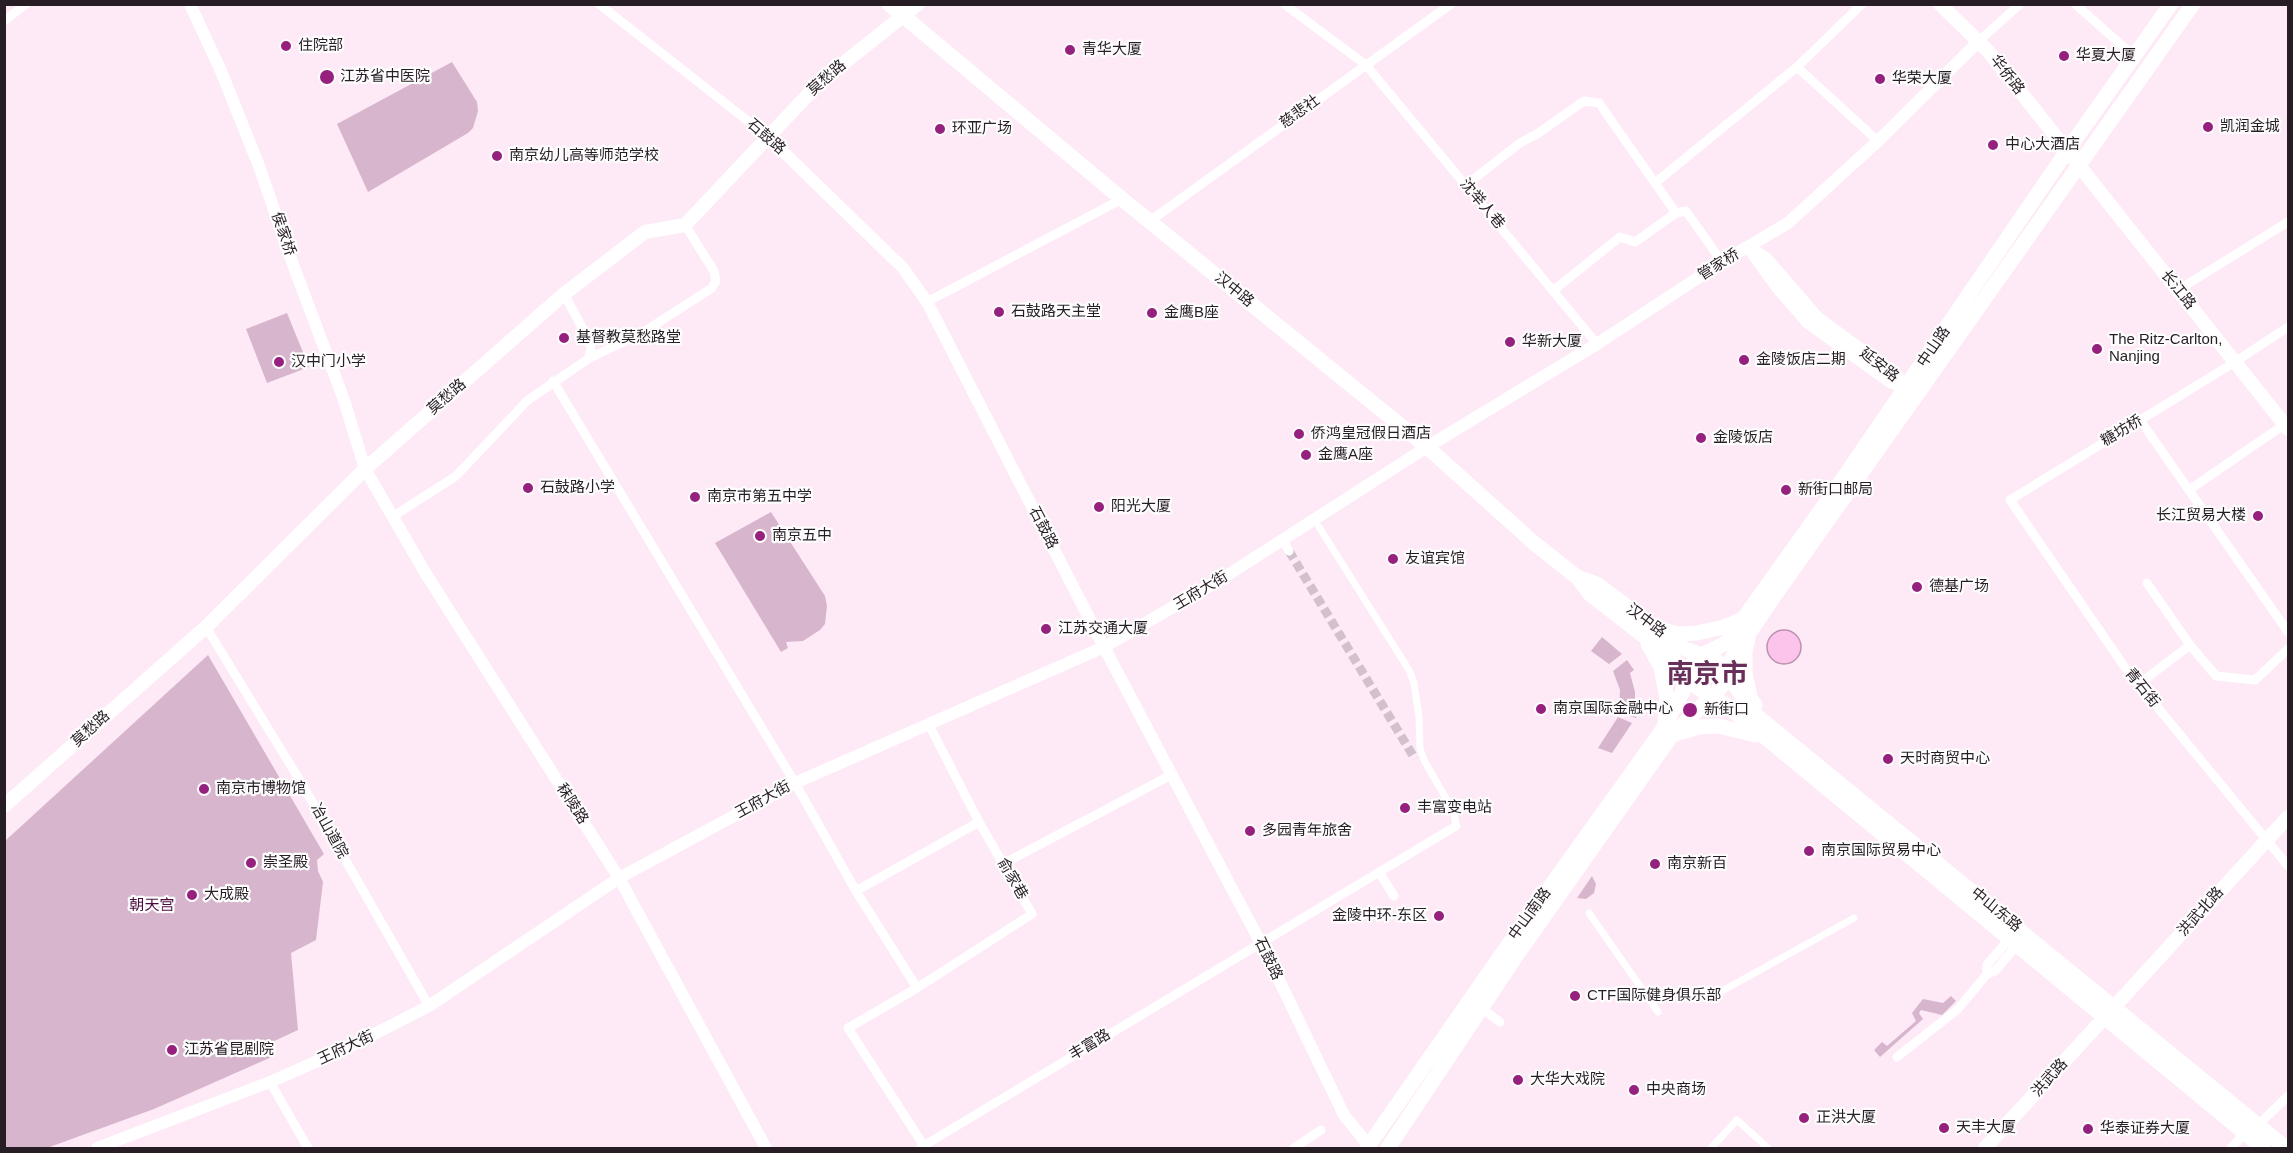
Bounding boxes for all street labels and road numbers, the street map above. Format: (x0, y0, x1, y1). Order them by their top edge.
street label: 华侨路 (1986, 52, 2028, 98)
street label: 莫愁路 (804, 56, 850, 100)
street label: 慈悲社 (1277, 91, 1323, 133)
street label: 石鼓路 (743, 115, 789, 159)
street label: 沈举人巷 (1456, 175, 1508, 233)
street label: 侯家桥 (267, 210, 299, 258)
street label: 管家桥 (1695, 245, 1743, 285)
street label: 长江路 (2157, 267, 2199, 313)
street label: 汉中路 (1211, 269, 1257, 311)
street label: 中山路 (1914, 323, 1954, 371)
street label: 延安路 (1856, 344, 1902, 386)
street label: 莫愁路 (424, 375, 470, 419)
street label: 糖坊桥 (2098, 412, 2146, 450)
street label: 石鼓路 (1025, 504, 1061, 552)
street label: 王府大街 (1171, 568, 1231, 614)
street label: 汉中路 (1623, 600, 1669, 642)
street label: 青石街 (2121, 665, 2163, 711)
street label: 莫愁路 (68, 707, 114, 751)
street label: 王府大街 (732, 778, 794, 822)
street label: 秣陵路 (552, 780, 592, 828)
street label: 冶山道院 (307, 800, 351, 862)
street label: 俞家巷 (993, 855, 1031, 903)
street label: 中山南路 (1505, 884, 1555, 944)
street label: 中山东路 (1967, 884, 2025, 936)
street label: 洪武北路 (2174, 884, 2228, 940)
street label: 石鼓路 (1250, 935, 1286, 983)
street label: 丰富路 (1066, 1026, 1114, 1064)
street label: 王府大街 (315, 1027, 377, 1069)
street label: 洪武路 (2028, 1055, 2072, 1101)

